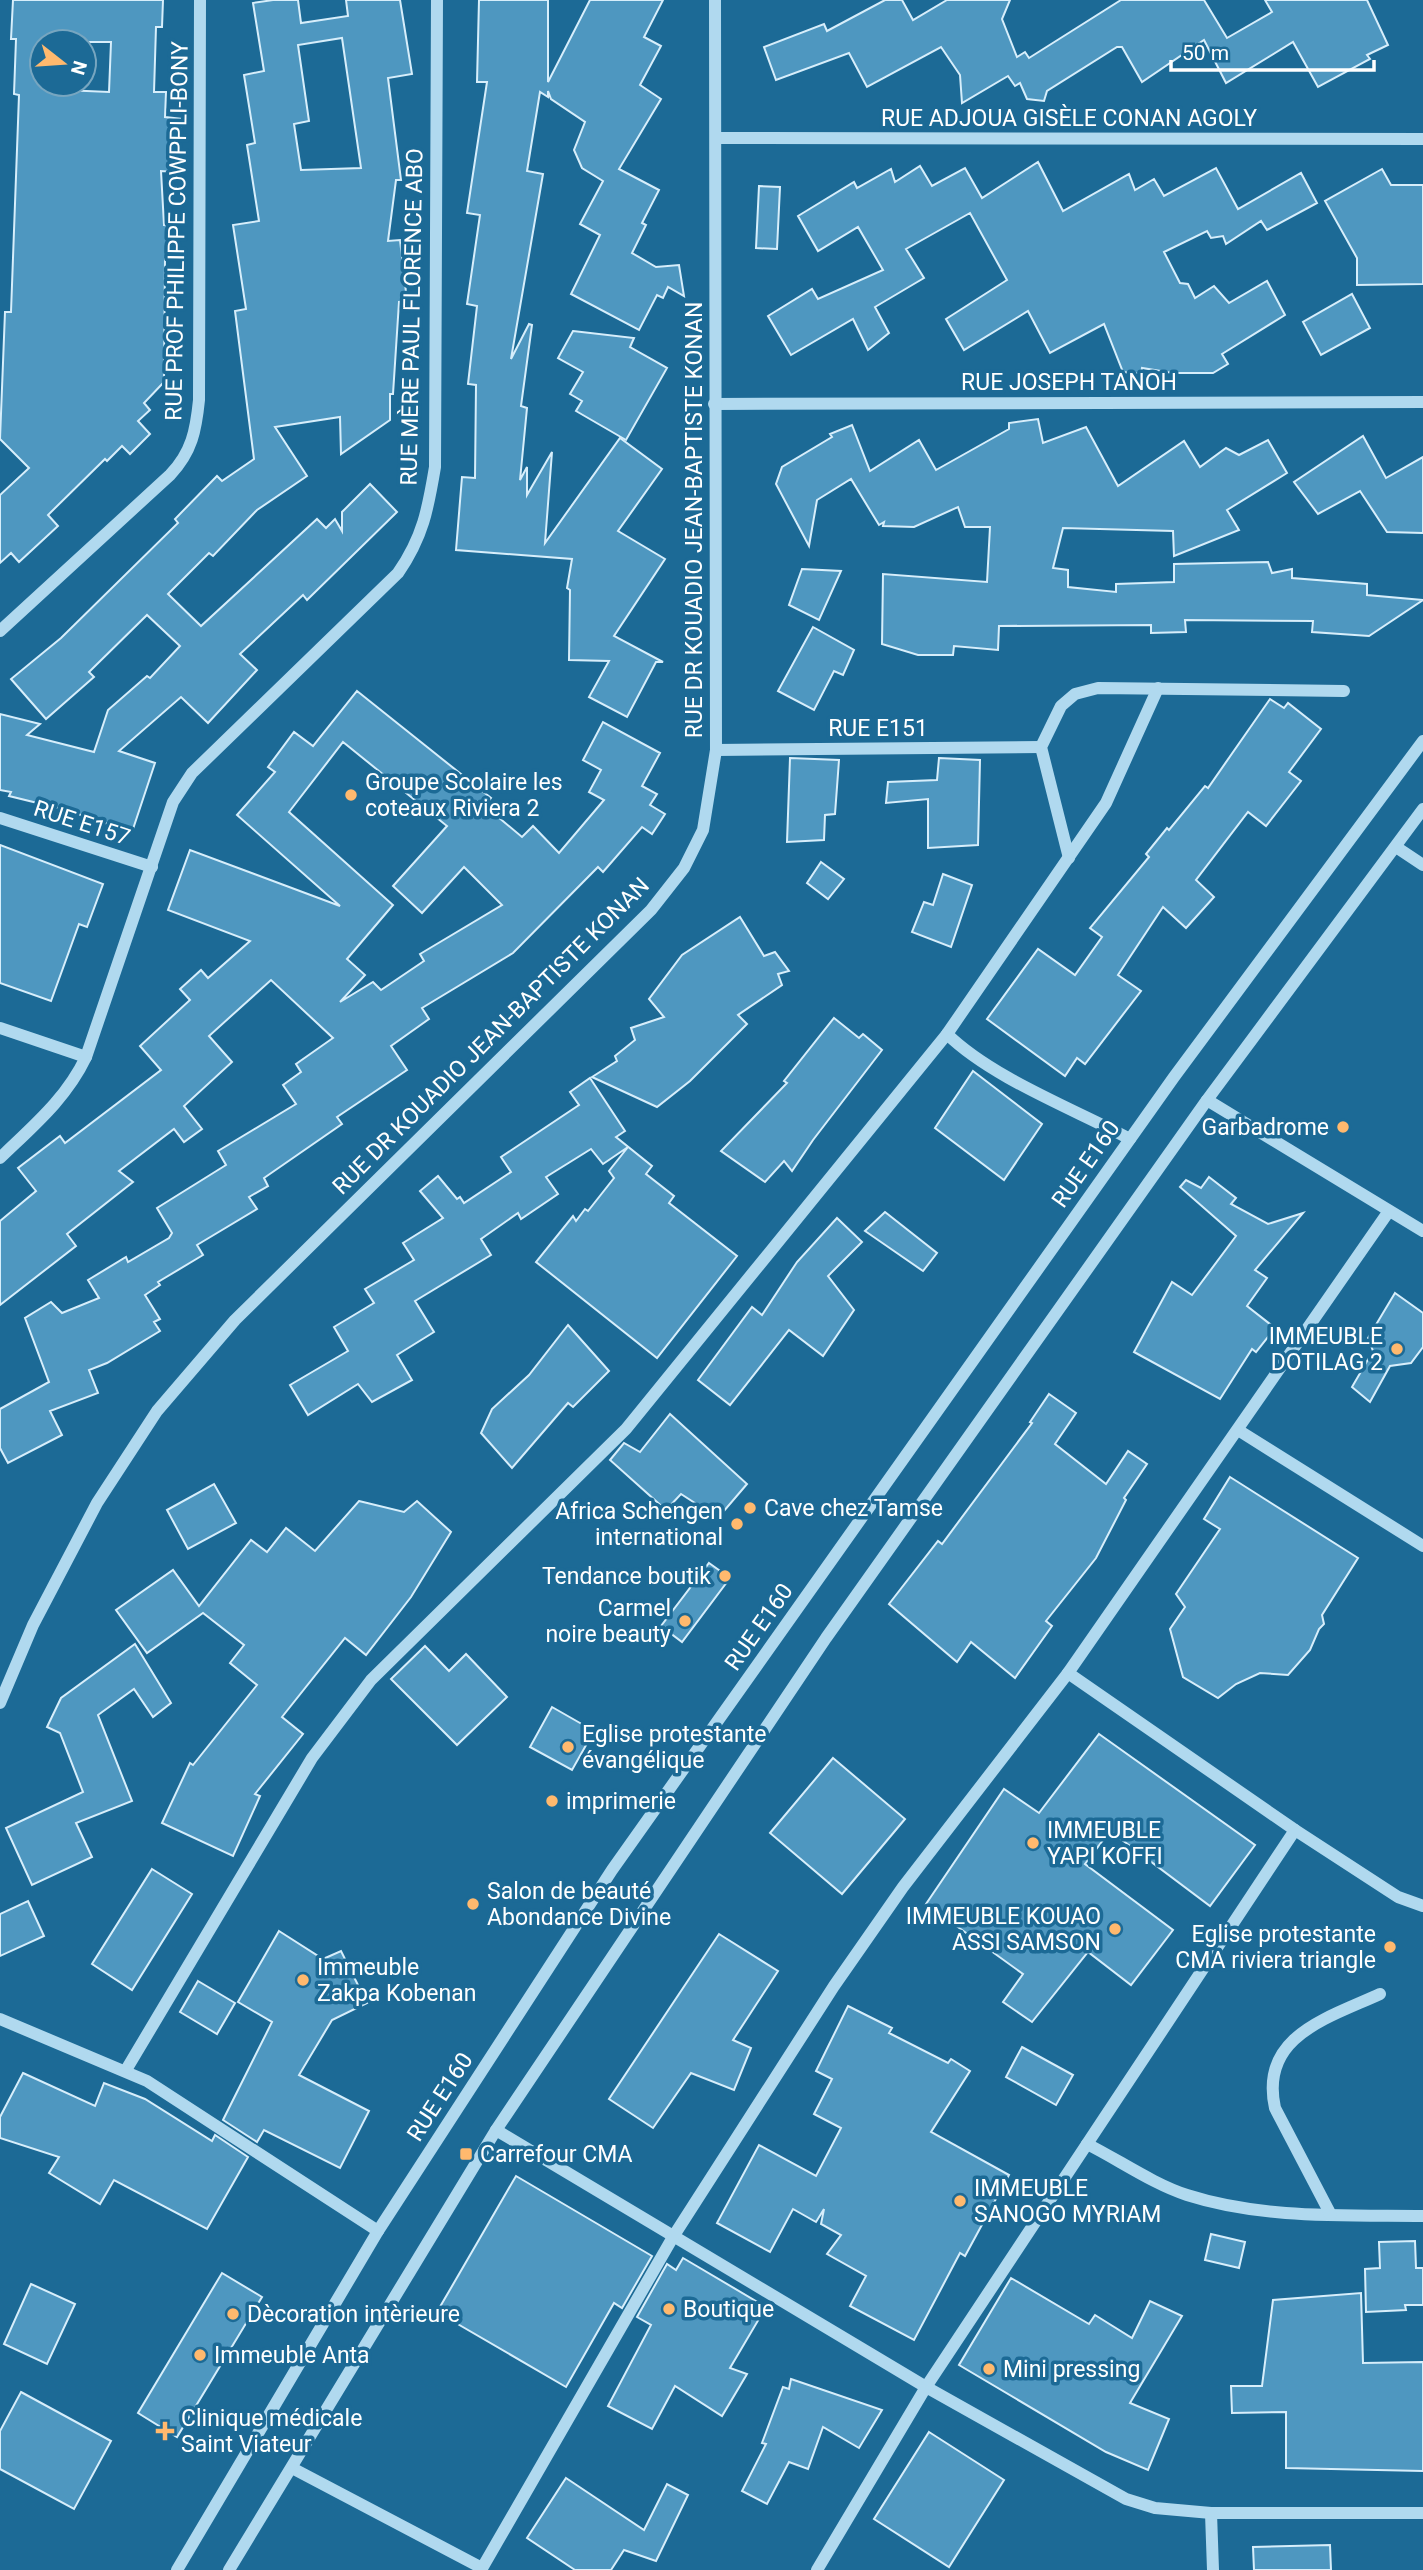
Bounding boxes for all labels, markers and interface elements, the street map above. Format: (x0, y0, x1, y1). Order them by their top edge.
north arrow (28, 28, 98, 98)
scale bar (1171, 28, 1374, 72)
street label: RUE PROF PHILIPPE COWPPLI-BONY (160, 41, 194, 421)
text: 50 m (1182, 41, 1229, 65)
text: N (66, 58, 92, 78)
street label: RUE ADJOUA GISÈLE CONAN AGOLY (881, 104, 1257, 132)
street label: RUE MÈRE PAUL FLORENCE ABO (395, 148, 428, 486)
street label: RUE DR KOUADIO JEAN-BAPTISTE KONAN (681, 302, 708, 738)
street label: RUE JOSEPH TANOH (961, 369, 1177, 396)
street label: RUE E151 (828, 715, 928, 742)
place label: Groupe Scolaire les coteaux Riviera 2 (365, 769, 563, 822)
marker: Groupe Scolaire les coteaux Riviera 2 (343, 787, 359, 803)
street label: RUE E157 (30, 795, 134, 851)
street label: RUE DR KOUADIO JEAN-BAPTISTE KONAN (327, 872, 655, 1200)
place label: Garbadrome (1202, 1114, 1329, 1141)
street label: RUE E160 (1046, 1115, 1126, 1213)
marker: Garbadrome (1335, 1119, 1351, 1135)
place label: IMMEUBLE DOTILAG 2 (1269, 1323, 1383, 1376)
marker: IMMEUBLE DOTILAG 2 (1389, 1341, 1405, 1357)
place label: Cave chez Tamse (764, 1495, 943, 1522)
place label: Africa Schengen international (555, 1498, 723, 1551)
marker: Cave chez Tamse (742, 1500, 758, 1516)
marker: Africa Schengen international (729, 1516, 745, 1532)
place label: Tendance boutik (542, 1563, 711, 1590)
marker: Tendance boutik (717, 1568, 733, 1584)
street label: RUE E160 (719, 1578, 799, 1676)
place label: Carmel noire beauty (545, 1595, 671, 1648)
marker: Carmel noire beauty (677, 1613, 693, 1629)
place label: Eglise protestante évangélique (582, 1721, 766, 1774)
marker: Eglise protestante évangélique (560, 1739, 576, 1755)
place label: imprimerie (566, 1788, 676, 1815)
marker: imprimerie (544, 1793, 560, 1809)
place label: IMMEUBLE YAPI KOFFI (1047, 1817, 1163, 1870)
marker: IMMEUBLE YAPI KOFFI (1025, 1835, 1041, 1851)
place label: Salon de beauté Abondance Divine (487, 1878, 671, 1931)
marker: Salon de beauté Abondance Divine (465, 1896, 481, 1912)
place label: IMMEUBLE KOUAO ASSI SAMSON (906, 1903, 1101, 1956)
marker: IMMEUBLE KOUAO ASSI SAMSON (1107, 1921, 1123, 1937)
place label: Eglise protestante CMA riviera triangle (1175, 1921, 1376, 1974)
marker: Eglise protestante CMA riviera triangle (1382, 1939, 1398, 1955)
place label: Immeuble Zakpa Kobenan (317, 1954, 476, 2007)
marker: Immeuble Zakpa Kobenan (295, 1972, 311, 1988)
street label: RUE E160 (402, 2048, 478, 2146)
place label: Carrefour CMA (480, 2141, 633, 2168)
marker: Carrefour CMA (458, 2146, 474, 2162)
place label: IMMEUBLE SANOGO MYRIAM (974, 2175, 1161, 2228)
marker: IMMEUBLE SANOGO MYRIAM (952, 2193, 968, 2209)
place label: Boutique (683, 2296, 774, 2323)
place label: Dècoration intèrieure (247, 2301, 460, 2328)
marker: Boutique (661, 2301, 677, 2317)
marker: Dècoration intèrieure (225, 2306, 241, 2322)
place label: Immeuble Anta (214, 2342, 370, 2369)
marker: Immeuble Anta (192, 2347, 208, 2363)
place label: Mini pressing (1003, 2356, 1140, 2383)
marker: Mini pressing (981, 2361, 997, 2377)
place label: Clinique médicale Saint Viateur (181, 2405, 362, 2458)
marker: Clinique médicale Saint Viateur (155, 2421, 175, 2441)

